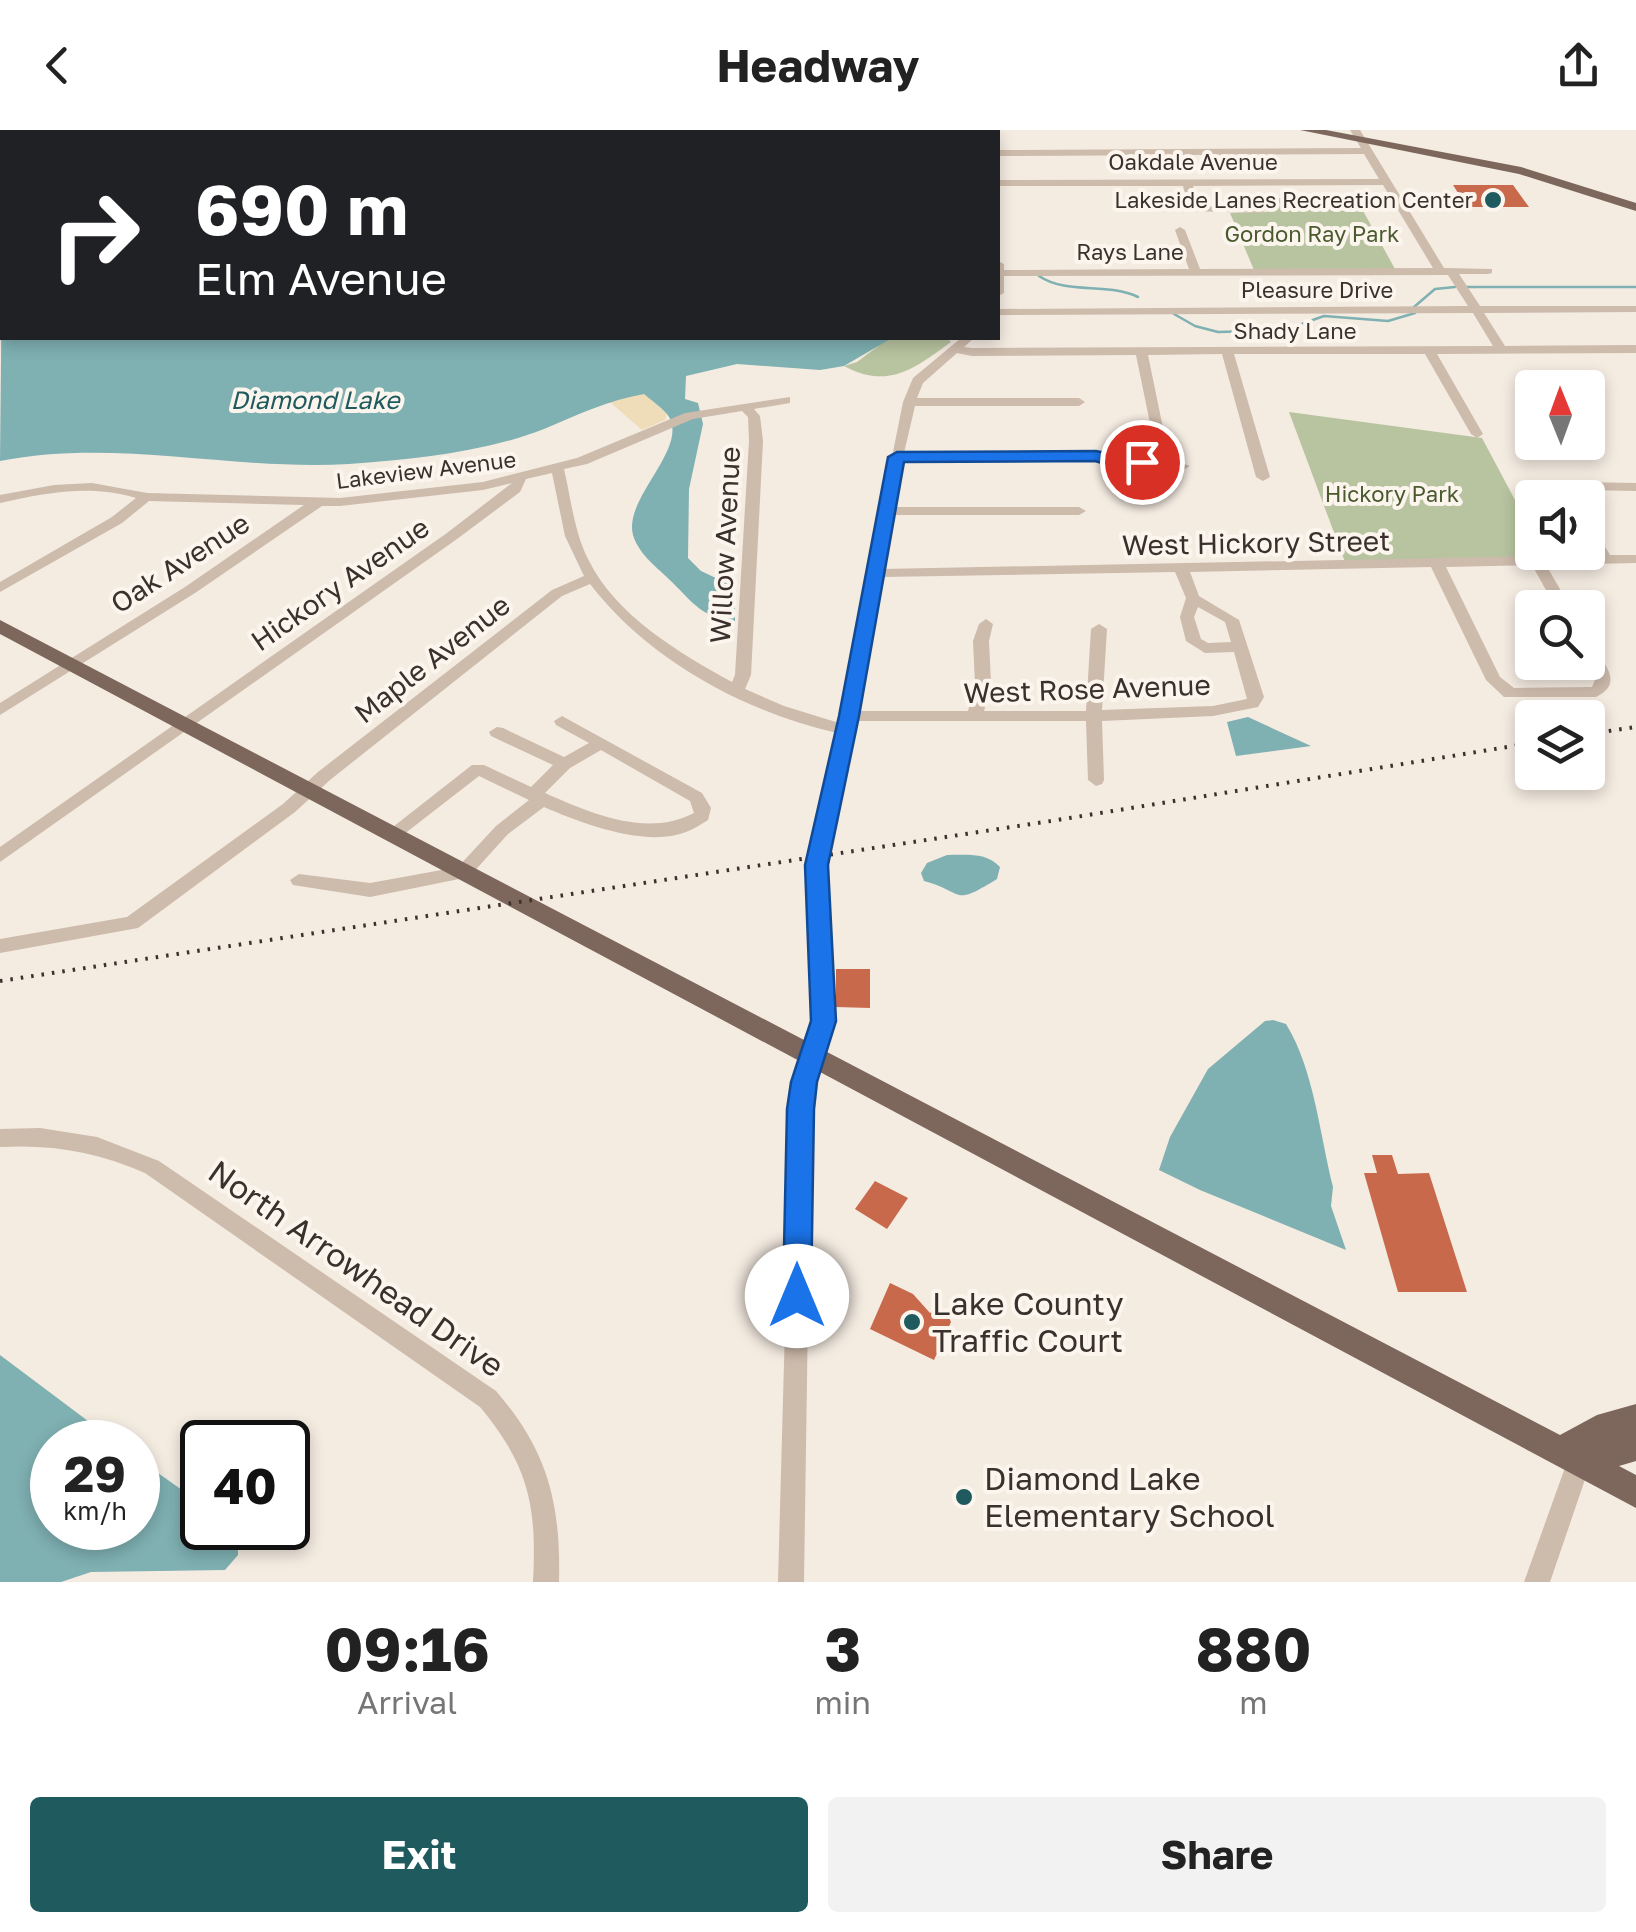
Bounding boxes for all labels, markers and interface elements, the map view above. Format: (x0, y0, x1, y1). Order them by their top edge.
icon: back (30, 38, 85, 93)
text: Headway (716, 38, 920, 92)
icon: share (1551, 38, 1606, 93)
street label: Oakdale Avenue (1108, 148, 1278, 175)
text: 690 m (195, 166, 408, 250)
icon: right (30, 170, 160, 300)
place label: Lakeside Lanes Recreation Center (1114, 186, 1473, 213)
marker: Lakeside Lanes Recreation Center (1482, 189, 1504, 211)
park label: Gordon Ray Park (1224, 220, 1400, 247)
street label: Rays Lane (1076, 238, 1184, 265)
text: Elm Avenue (195, 251, 447, 305)
street label: Pleasure Drive (1241, 276, 1393, 303)
street label: Shady Lane (1234, 317, 1356, 344)
north arrow (1515, 370, 1605, 460)
map controls (1515, 370, 1605, 790)
water label: Diamond Lake (230, 384, 401, 415)
pin (1100, 420, 1185, 505)
icon: arrive (1115, 435, 1170, 490)
street label: Lakeview Avenue (334, 445, 518, 494)
street label: Willow Avenue (703, 446, 746, 644)
park label: Hickory Park (1325, 480, 1459, 507)
button: sound (1515, 480, 1605, 570)
street label: Oak Avenue (104, 506, 255, 620)
street label: Hickory Avenue (244, 510, 435, 657)
street label: West Hickory Street (1121, 524, 1390, 561)
street label: Maple Avenue (348, 588, 516, 729)
button: search (1515, 590, 1605, 680)
street label: West Rose Avenue (963, 668, 1211, 709)
button: layers (1515, 700, 1605, 790)
street label: North Arrowhead Drive (202, 1152, 511, 1384)
position arrow (745, 1244, 849, 1348)
place label: Lake County Traffic Court (932, 1284, 1124, 1359)
marker: Lake County Traffic Court (901, 1311, 923, 1333)
speed limit sign: 40 (180, 1420, 310, 1550)
text: 29 (64, 1443, 126, 1503)
place label: Diamond Lake Elementary School (984, 1459, 1275, 1534)
marker: Diamond Lake Elementary School (953, 1486, 975, 1508)
text: km/h (63, 1495, 127, 1526)
text: 09:16 (325, 1612, 490, 1684)
text: 3 (824, 1612, 861, 1684)
text: 880 (1196, 1612, 1311, 1684)
text: Arrival (357, 1683, 457, 1721)
text: min (814, 1683, 871, 1721)
text: m (1239, 1683, 1268, 1721)
button: Exit (30, 1797, 808, 1912)
button: Share (828, 1797, 1606, 1912)

